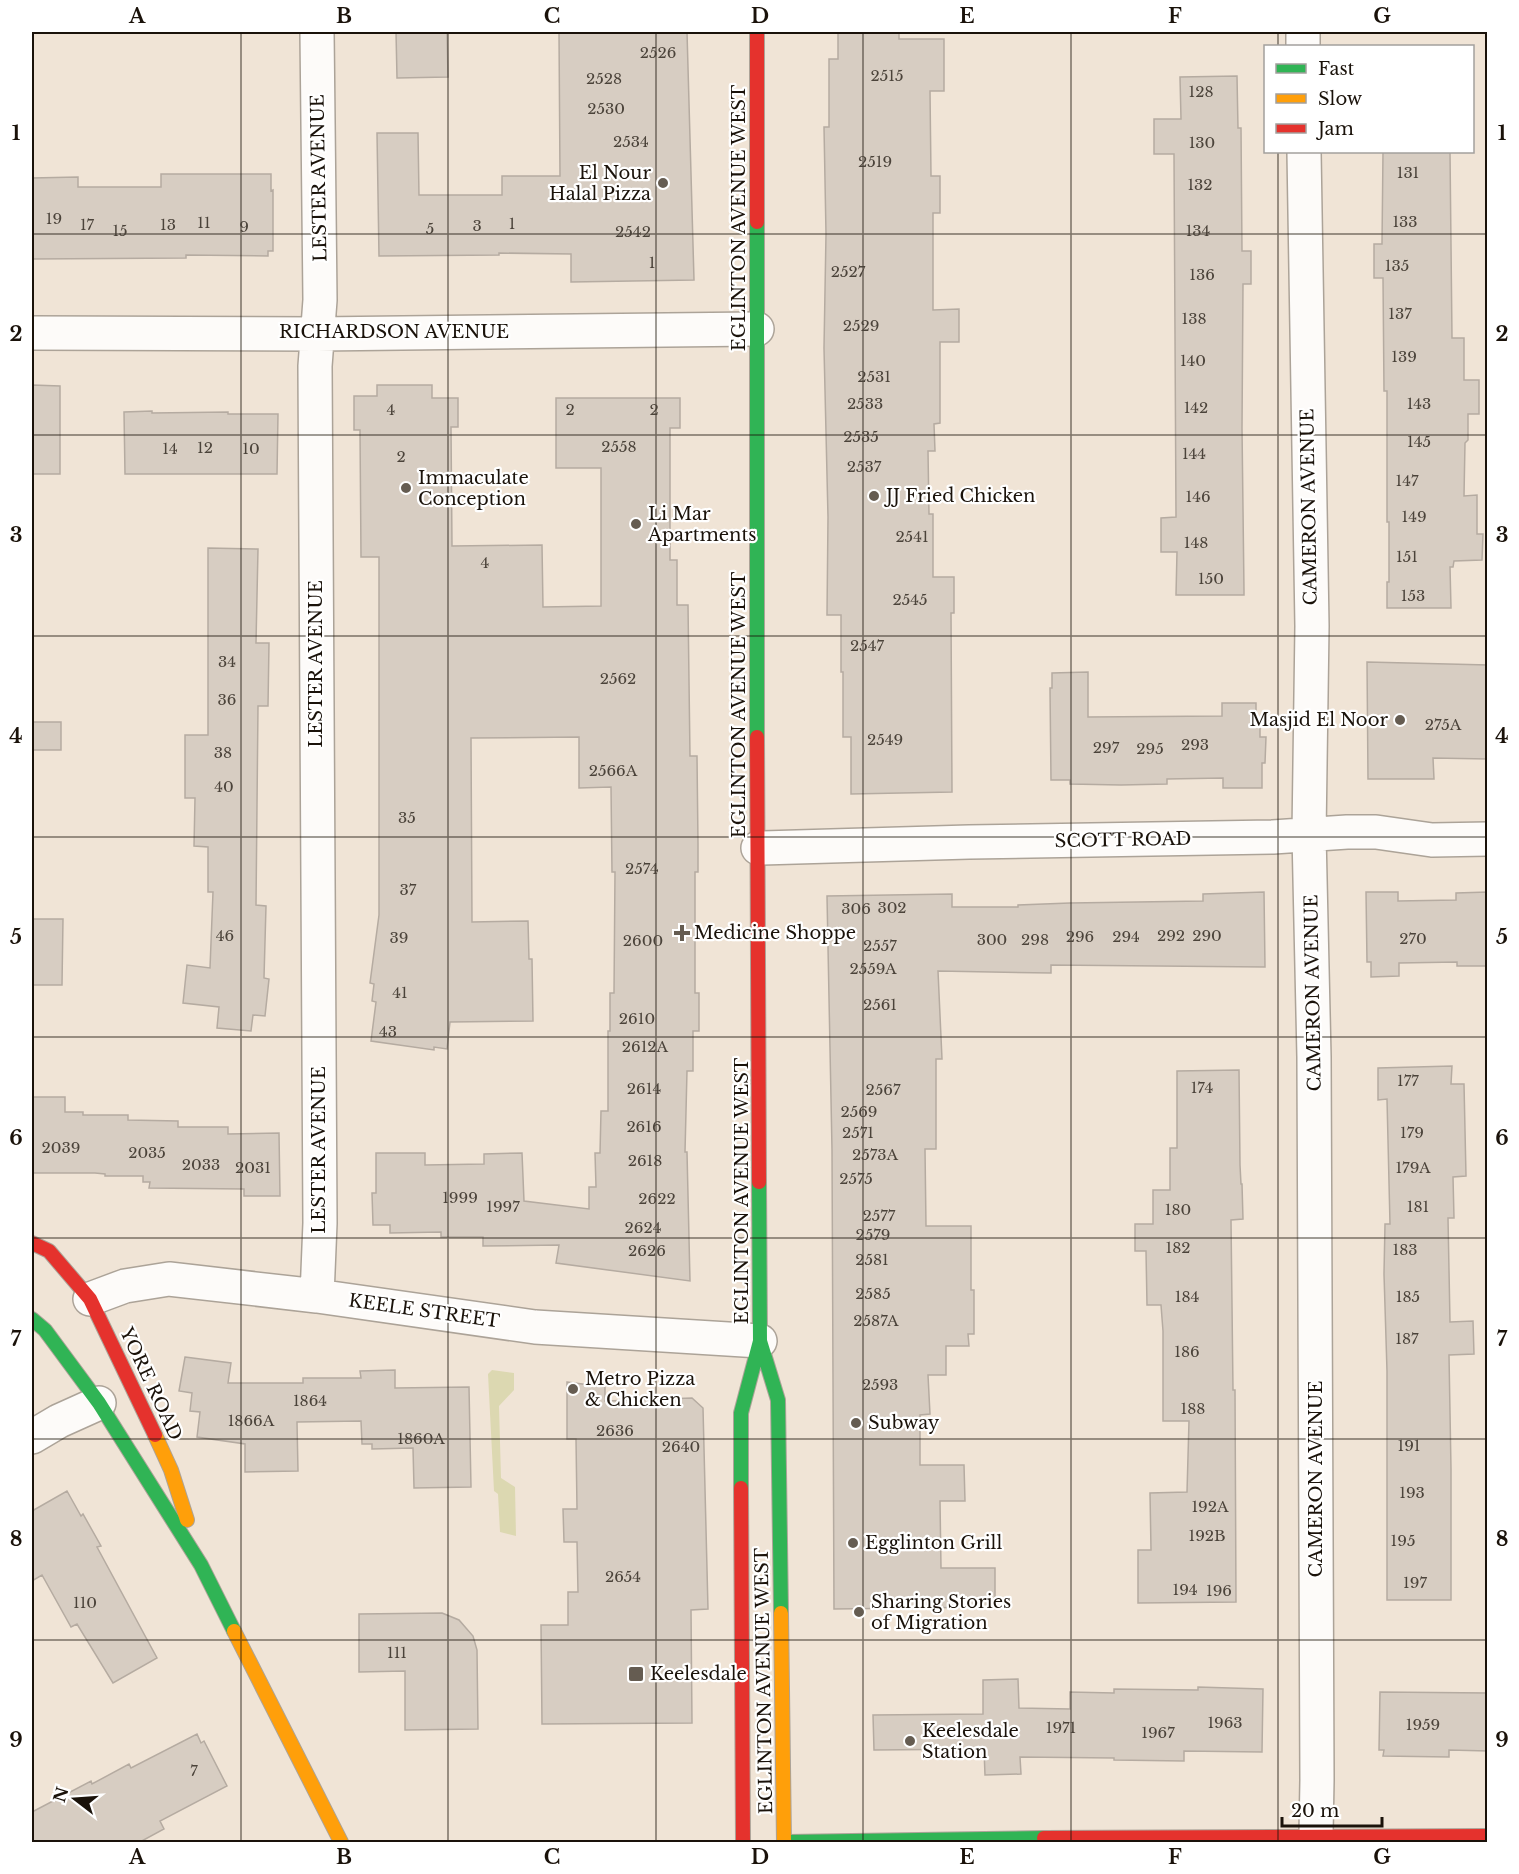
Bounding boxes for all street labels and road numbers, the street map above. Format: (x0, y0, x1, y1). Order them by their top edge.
street label: EGLINTON AVENUE WEST (728, 84, 750, 351)
street label: LESTER AVENUE (307, 94, 331, 262)
street label: RICHARDSON AVENUE (279, 321, 509, 343)
street label: CAMERON AVENUE (1296, 408, 1322, 606)
street label: EGLINTON AVENUE WEST (728, 571, 750, 838)
street label: LESTER AVENUE (305, 580, 327, 748)
street label: SCOTT ROAD (1055, 828, 1191, 852)
street label: CAMERON AVENUE (1300, 894, 1326, 1092)
street label: EGLINTON AVENUE WEST (731, 1057, 753, 1324)
street label: LESTER AVENUE (308, 1066, 330, 1234)
street label: KEELE STREET (347, 1290, 501, 1333)
street label: YORE ROAD (115, 1323, 187, 1444)
street label: CAMERON AVENUE (1305, 1381, 1327, 1577)
street label: EGLINTON AVENUE WEST (751, 1547, 777, 1814)

